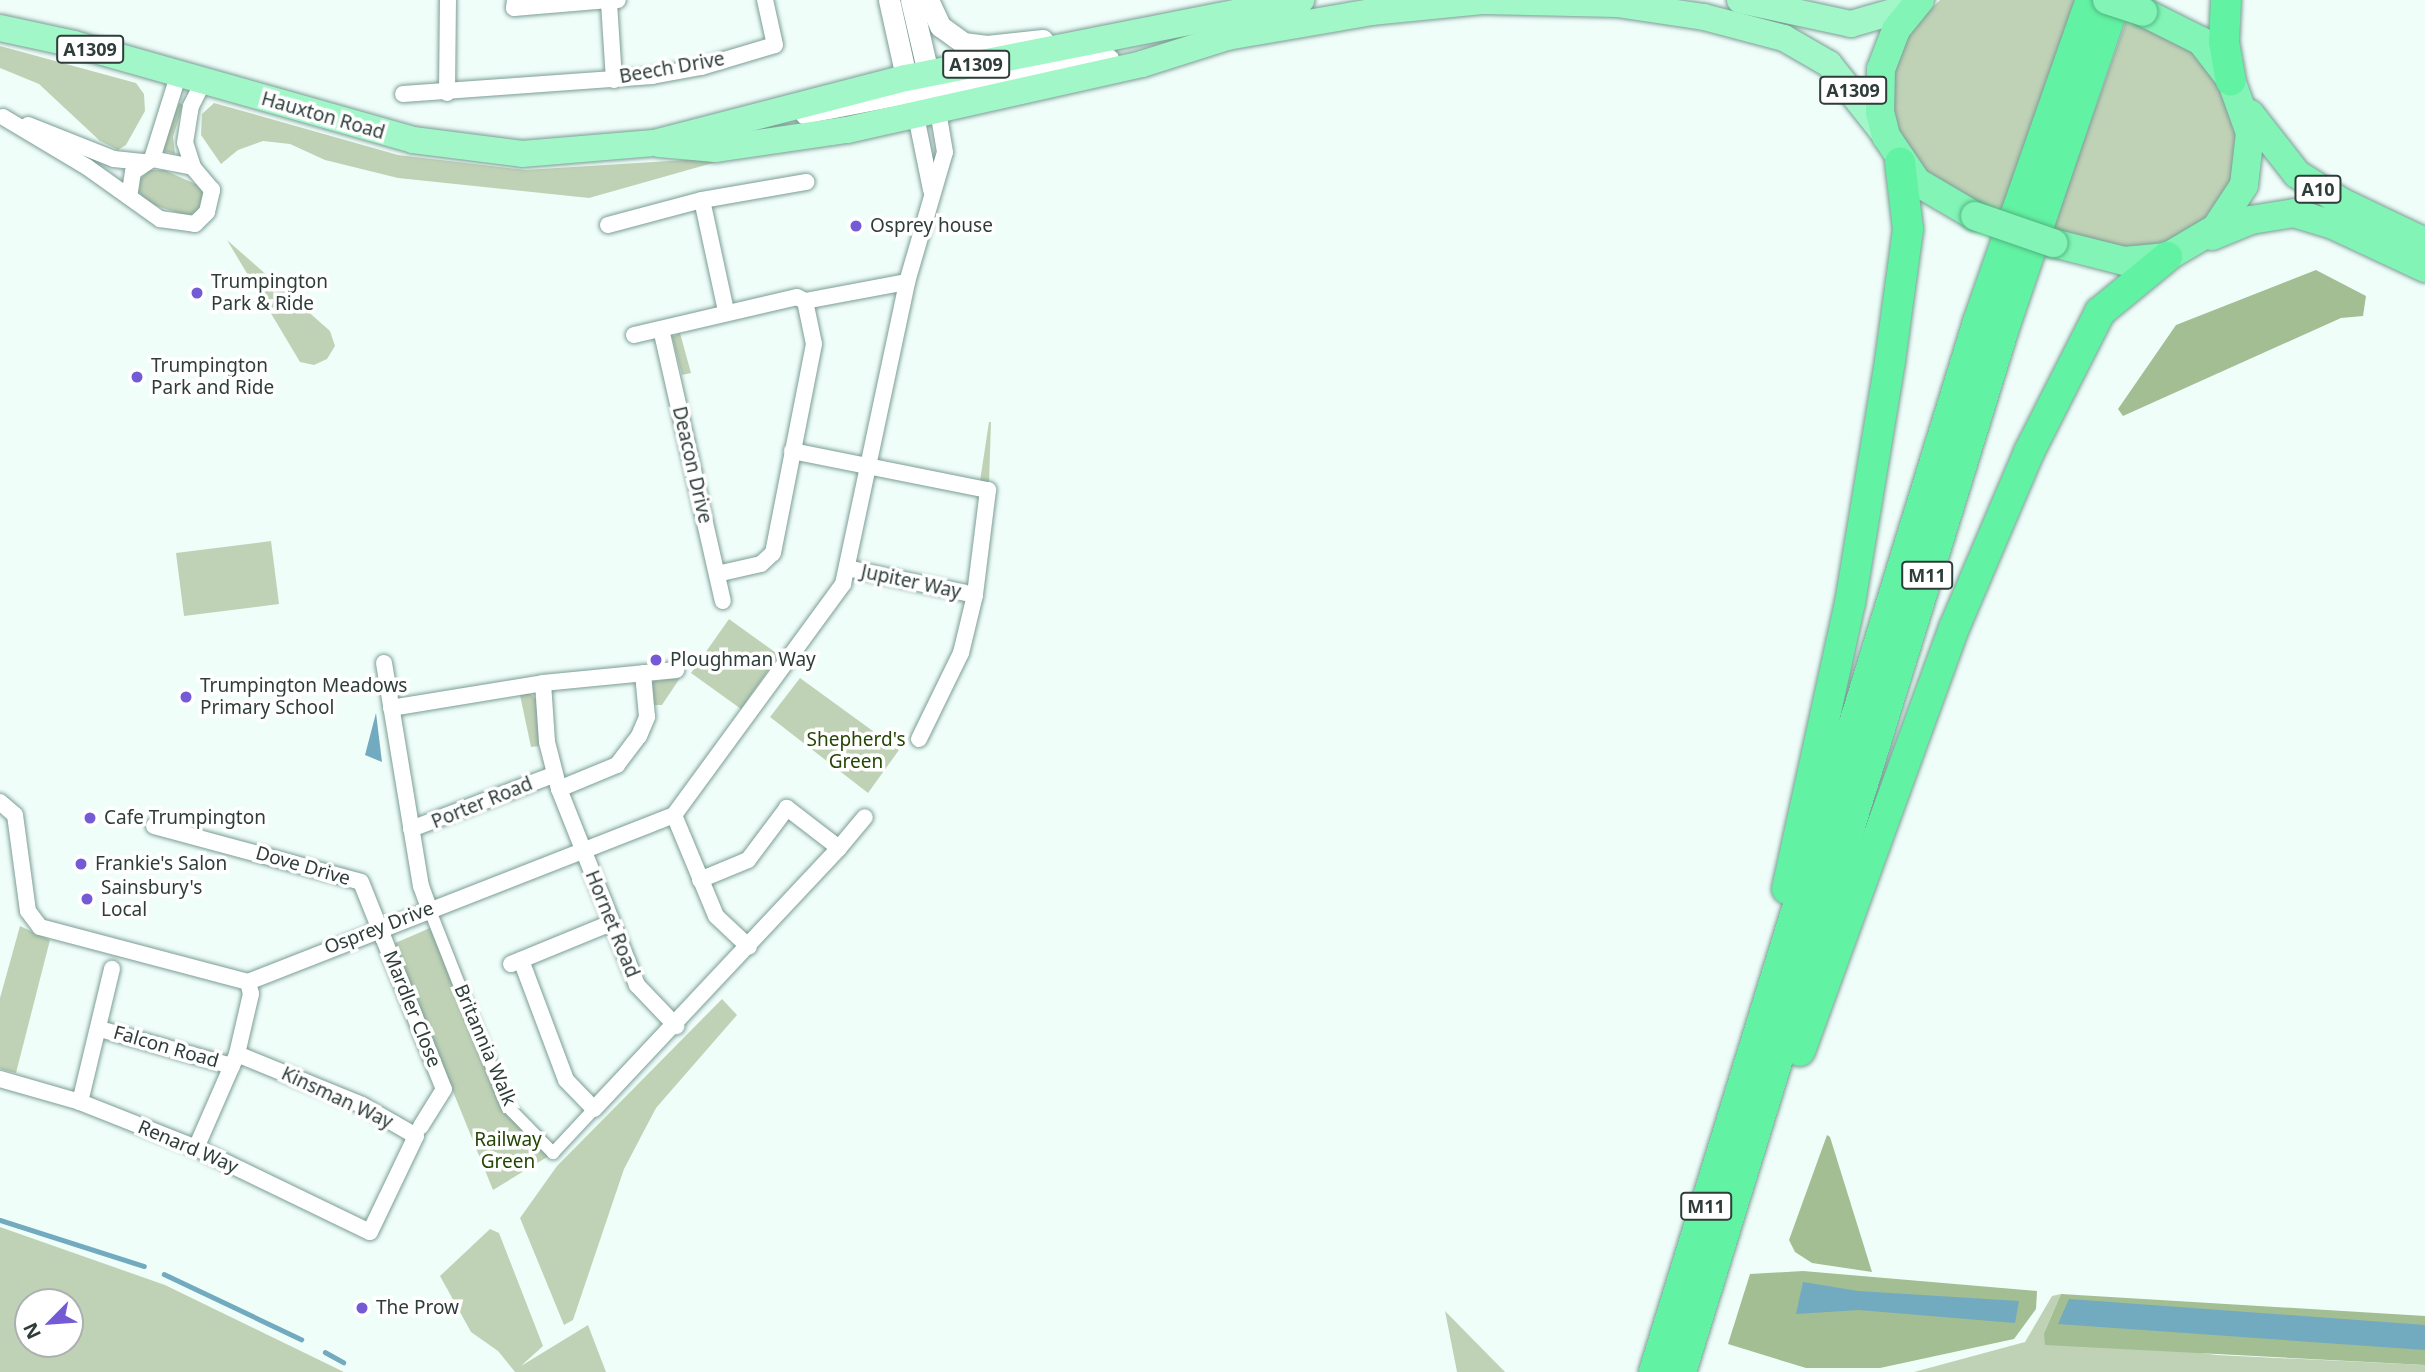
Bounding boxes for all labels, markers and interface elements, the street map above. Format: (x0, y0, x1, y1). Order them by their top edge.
road number: A1309 (55, 34, 125, 64)
street label: Beech Drive (618, 48, 726, 88)
road number: A1309 (941, 50, 1011, 78)
road number: A1309 (1818, 76, 1888, 104)
street label: Hauxton Road (259, 88, 387, 144)
road number: A10 (2294, 174, 2342, 204)
place label: Osprey house (870, 215, 993, 237)
marker: Osprey house (848, 218, 864, 234)
place label: Trumpington Park & Ride (211, 271, 328, 315)
marker: Trumpington Park & Ride (189, 285, 205, 301)
place label: Trumpington Park and Ride (151, 355, 274, 399)
marker: Trumpington Park and Ride (129, 369, 145, 385)
street label: Deacon Drive (667, 404, 717, 526)
street label: Jupiter Way (859, 560, 963, 604)
road number: M11 (1901, 560, 1953, 590)
place label: Ploughman Way (670, 649, 816, 671)
marker: Ploughman Way (648, 652, 664, 668)
place label: Trumpington Meadows Primary School (200, 675, 407, 719)
marker: Trumpington Meadows Primary School (178, 689, 194, 705)
park label: Shepherd's Green (807, 729, 905, 773)
street label: Porter Road (428, 772, 536, 834)
place label: Cafe Trumpington (104, 807, 266, 829)
marker: Cafe Trumpington (82, 810, 98, 826)
street label: Dove Drive (253, 842, 353, 890)
place label: Frankie's Salon (95, 853, 227, 875)
marker: Frankie's Salon (73, 856, 89, 872)
street label: Hornet Road (580, 867, 644, 981)
place label: Sainsbury's Local (101, 877, 202, 921)
marker: Sainsbury's Local (79, 891, 95, 907)
street label: Osprey Drive (321, 897, 437, 959)
street label: Mardler Close (378, 947, 446, 1071)
street label: Britannia Walk (449, 981, 521, 1109)
street label: Falcon Road (111, 1021, 221, 1073)
street label: Kinsman Way (278, 1062, 396, 1134)
street label: Renard Way (134, 1116, 242, 1178)
park label: Railway Green (474, 1129, 542, 1173)
road number: M11 (1680, 1191, 1732, 1220)
north arrow (14, 1288, 84, 1358)
place label: The Prow (376, 1297, 459, 1319)
marker: The Prow (354, 1300, 370, 1316)
text: N (17, 1319, 47, 1344)

